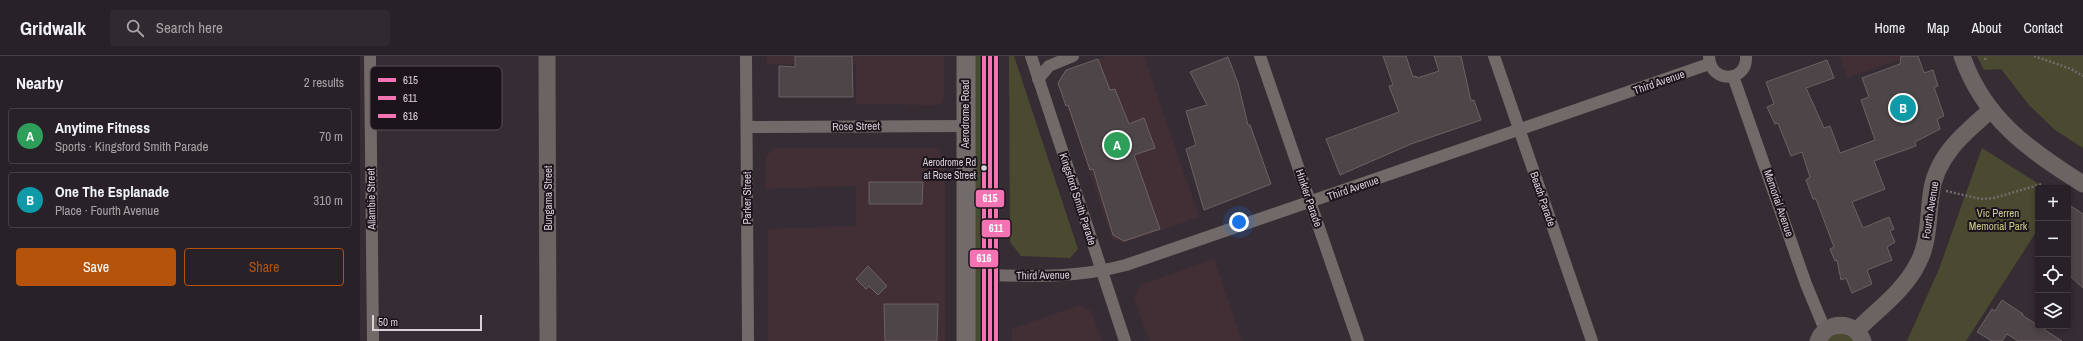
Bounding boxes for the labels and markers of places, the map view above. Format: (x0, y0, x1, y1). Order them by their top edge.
pin: B (1890, 93, 1916, 123)
pin: A (1104, 130, 1130, 160)
place label: Aerodrome Rd at Rose Street (922, 156, 977, 182)
marker: Aerodrome Rd at Rose Street (979, 163, 989, 173)

